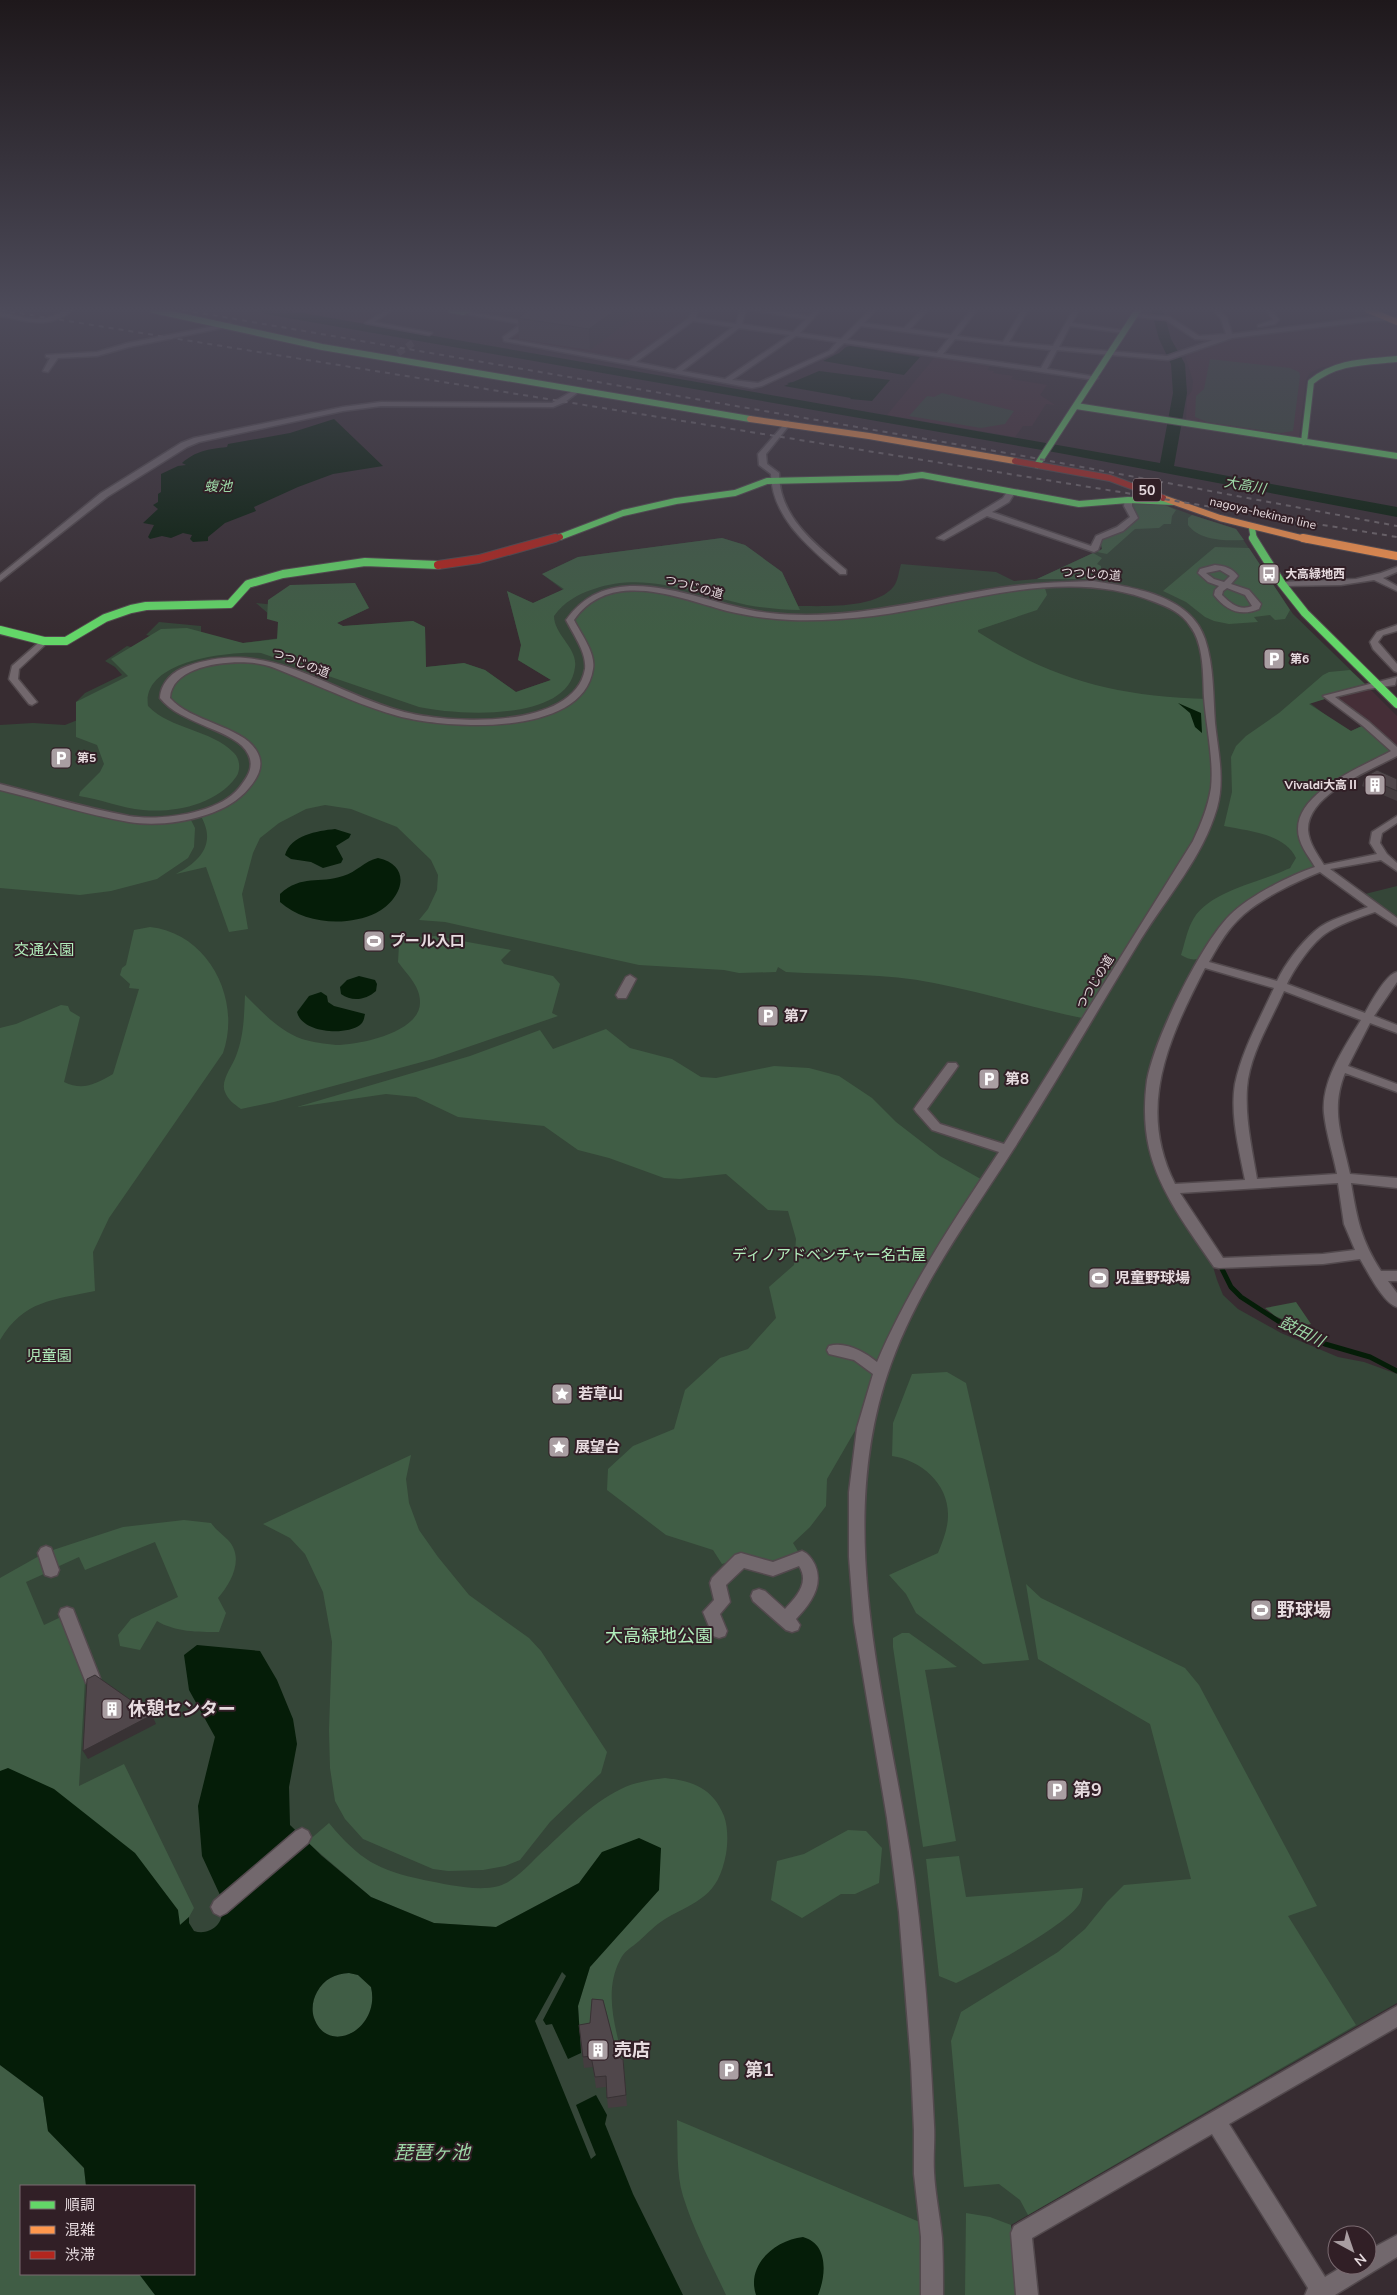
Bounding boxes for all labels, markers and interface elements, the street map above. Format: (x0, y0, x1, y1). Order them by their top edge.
water label: 大高川 (1223, 472, 1269, 499)
water label: 蝮池 (204, 477, 234, 496)
road number: 50 (1133, 478, 1161, 502)
street label: nagoya-hekinan line (1208, 493, 1318, 533)
bus stop icon: 大高緑地西 (1257, 562, 1281, 586)
street label: つつじの道 (1061, 564, 1121, 584)
place label: 大高緑地西 (1285, 566, 1345, 582)
street label: つつじの道 (663, 572, 725, 602)
street label: つつじの道 (270, 645, 332, 681)
parking icon: 第6 (1262, 647, 1286, 671)
place label: 第6 (1290, 651, 1309, 667)
parking icon: 第5 (49, 746, 73, 770)
place label: 第5 (77, 750, 96, 766)
building icon: Vivaldi大高Ⅱ (1363, 773, 1387, 797)
place label: Vivaldi大高Ⅱ (1284, 777, 1359, 793)
sports icon: プール入口 (362, 929, 386, 953)
place label: プール入口 (390, 931, 465, 951)
park label: 交通公園 (14, 940, 74, 960)
street label: つつじの道 (1073, 952, 1117, 1012)
parking icon: 第7 (756, 1004, 780, 1028)
place label: 第7 (784, 1006, 808, 1026)
parking icon: 第8 (977, 1067, 1001, 1091)
place label: 第8 (1005, 1069, 1029, 1089)
park label: ディノアドベンチャー名古屋 (732, 1245, 926, 1265)
sports icon: 児童野球場 (1087, 1266, 1111, 1290)
place label: 児童野球場 (1115, 1268, 1190, 1288)
water label: 鼓田川 (1275, 1311, 1330, 1353)
park label: 児童園 (26, 1346, 72, 1366)
place icon: 若草山 (550, 1382, 574, 1406)
place label: 若草山 (578, 1384, 623, 1404)
place icon: 展望台 (547, 1435, 571, 1459)
place label: 展望台 (575, 1437, 620, 1457)
sports icon: 野球場 (1249, 1598, 1273, 1622)
place label: 野球場 (1277, 1598, 1331, 1622)
park label: 大高緑地公園 (605, 1624, 713, 1648)
building icon: 休憩センター (100, 1697, 124, 1721)
place label: 休憩センター (128, 1697, 236, 1721)
parking icon: 第9 (1045, 1778, 1069, 1802)
place label: 第9 (1073, 1778, 1102, 1802)
building icon: 売店 (586, 2038, 610, 2062)
place label: 売店 (614, 2038, 650, 2062)
parking icon: 第1 (717, 2058, 741, 2082)
place label: 第1 (745, 2058, 774, 2082)
water label: 琵琶ヶ池 (394, 2140, 472, 2166)
legend (20, 2185, 195, 2275)
text: 順調 (65, 2195, 95, 2215)
text: 混雑 (65, 2220, 95, 2240)
north arrow (1327, 2225, 1377, 2275)
text: 渋滞 (65, 2245, 95, 2265)
text: N (1350, 2249, 1370, 2270)

